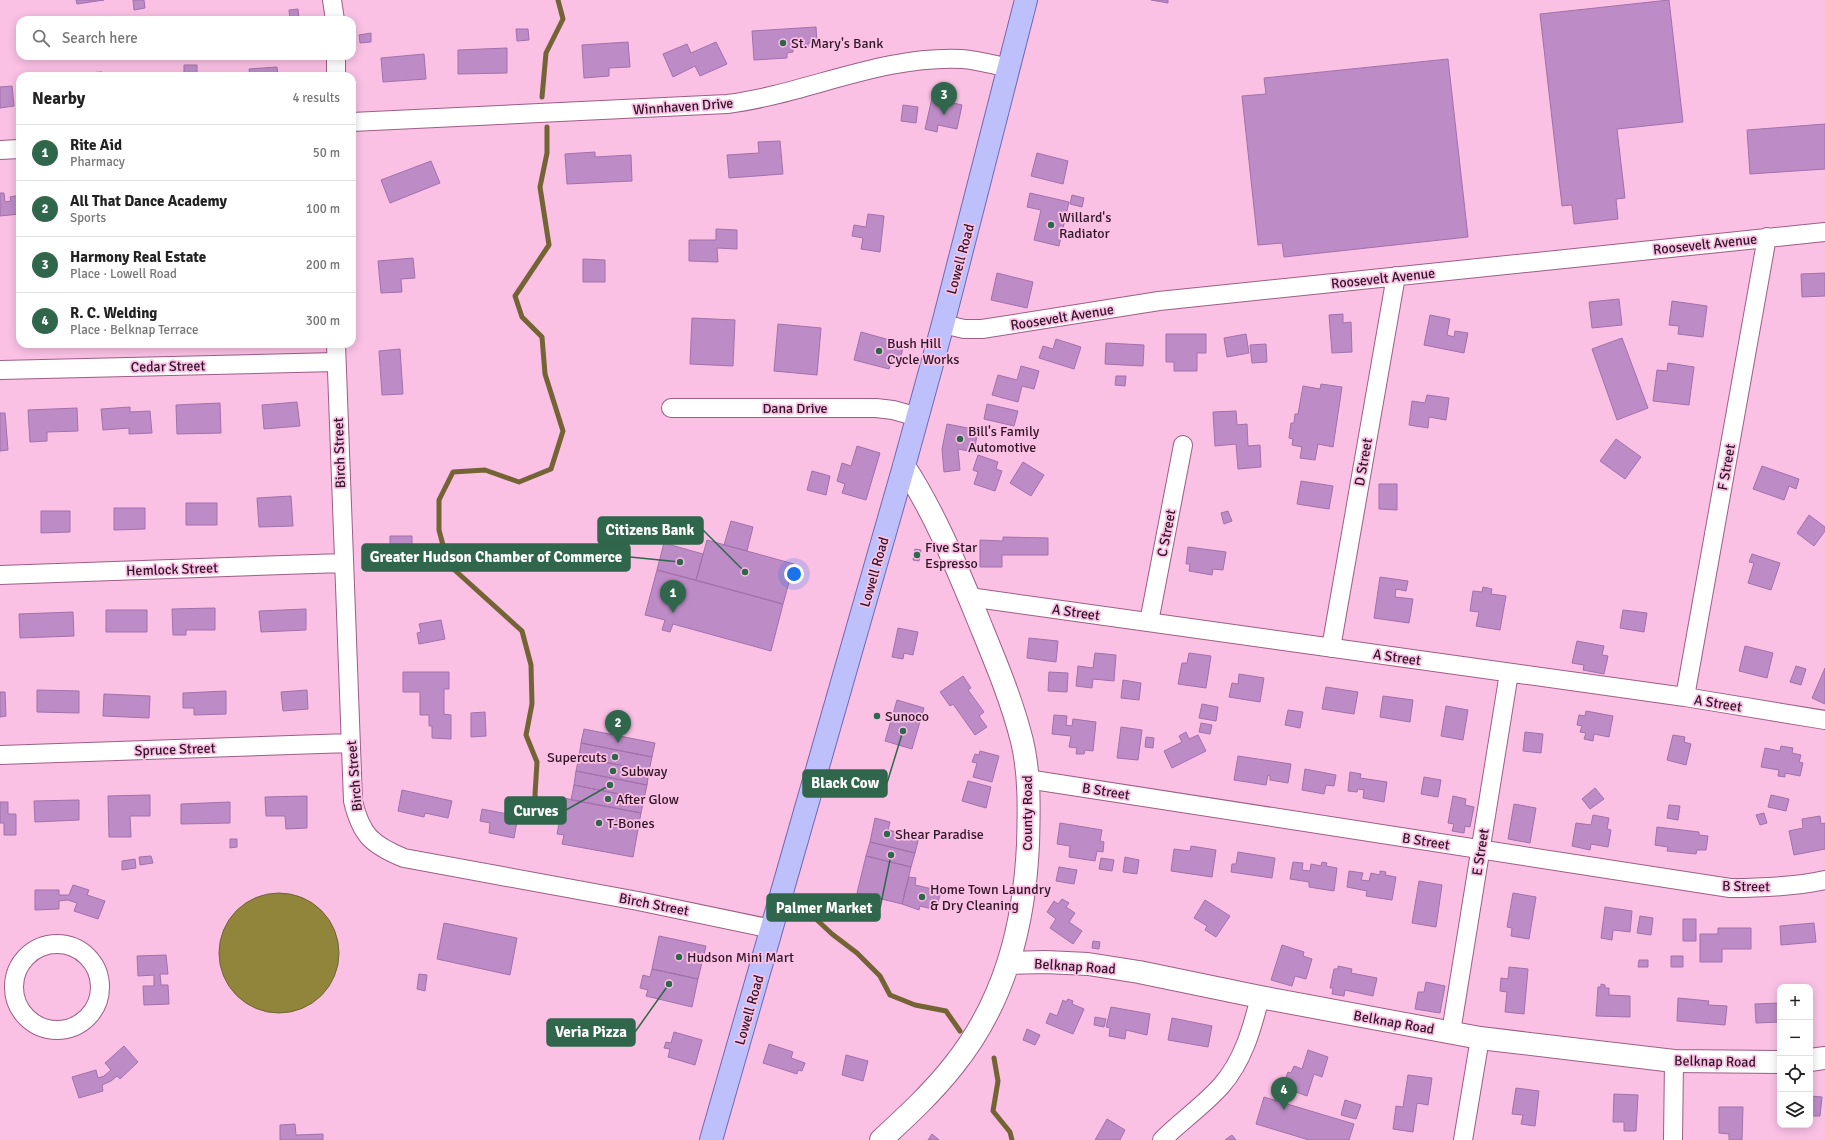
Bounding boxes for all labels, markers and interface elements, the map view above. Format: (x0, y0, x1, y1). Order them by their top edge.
search box (16, 16, 356, 60)
icon: search (30, 27, 52, 49)
text: Search here (62, 29, 138, 47)
place label: St. Mary's Bank (791, 35, 883, 52)
marker: St. Mary's Bank (778, 38, 788, 48)
pin: 3 (931, 82, 957, 115)
text: Nearby (32, 88, 85, 109)
text: 4 results (292, 90, 340, 106)
street label: Winnhaven Drive (632, 95, 734, 118)
text: Rite Aid (70, 136, 122, 154)
text: 1 (41, 145, 49, 161)
text: 50 m (313, 145, 340, 161)
text: Pharmacy (70, 154, 125, 170)
text: All That Dance Academy (70, 192, 227, 210)
text: 2 (41, 201, 49, 217)
text: 100 m (306, 201, 340, 217)
place label: Willard's Radiator (1059, 209, 1111, 242)
text: Sports (70, 210, 106, 226)
marker: Willard's Radiator (1046, 220, 1056, 230)
street label: Lowell Road (943, 222, 978, 296)
street label: Roosevelt Avenue (1652, 231, 1758, 258)
text: Harmony Real Estate (70, 248, 206, 266)
text: 3 (41, 257, 49, 273)
text: 200 m (306, 257, 340, 273)
street label: Roosevelt Avenue (1330, 265, 1436, 292)
text: Place · Lowell Road (70, 266, 177, 282)
street label: Roosevelt Avenue (1009, 301, 1115, 334)
text: R. C. Welding (70, 304, 157, 322)
text: 4 (41, 313, 49, 329)
text: 300 m (306, 313, 340, 329)
text: Place · Belknap Terrace (70, 322, 199, 338)
place label: Bush Hill Cycle Works (887, 335, 959, 368)
marker: Bush Hill Cycle Works (874, 346, 884, 356)
street label: Cedar Street (131, 357, 206, 376)
street label: Dana Drive (762, 400, 828, 417)
street label: Birch Street (330, 417, 349, 489)
place label: Bill's Family Automotive (968, 423, 1040, 456)
marker: Bill's Family Automotive (955, 434, 965, 444)
street label: D Street (1351, 437, 1376, 488)
street label: F Street (1714, 442, 1739, 492)
street label: C Street (1154, 508, 1179, 558)
callout: Citizens Bank (598, 517, 703, 544)
text: Citizens Bank (606, 521, 695, 539)
street label: Lowell Road (856, 535, 893, 609)
place label: Five Star Espresso (925, 539, 978, 572)
callout: Greater Hudson Chamber of Commerce (362, 544, 630, 571)
text: Greater Hudson Chamber of Commerce (370, 548, 622, 566)
marker: Five Star Espresso (912, 550, 922, 560)
street label: Hemlock Street (126, 559, 218, 580)
your location (784, 564, 804, 584)
pin: 1 (660, 580, 686, 613)
street label: A Street (1051, 601, 1101, 624)
street label: A Street (1372, 646, 1422, 669)
street label: A Street (1693, 691, 1743, 716)
place label: Sunoco (885, 708, 929, 725)
pin: 2 (605, 710, 631, 743)
marker: Sunoco (872, 711, 882, 721)
street label: Spruce Street (134, 740, 216, 759)
street label: Birch Street (343, 740, 366, 812)
place label: Supercuts (547, 749, 607, 766)
marker: Supercuts (610, 752, 620, 762)
place label: Subway (621, 763, 668, 780)
marker: Subway (608, 766, 618, 776)
callout: Black Cow (803, 770, 887, 797)
text: Black Cow (811, 774, 880, 792)
street label: County Road (1019, 775, 1036, 851)
street label: B Street (1081, 779, 1131, 804)
place label: After Glow (616, 791, 679, 808)
marker: After Glow (603, 794, 613, 804)
callout: Curves (505, 797, 566, 824)
text: Curves (514, 802, 559, 820)
place label: T-Bones (607, 815, 655, 832)
marker: T-Bones (594, 818, 604, 828)
place label: Shear Paradise (895, 826, 984, 843)
street label: E Street (1468, 827, 1493, 877)
marker: Shear Paradise (882, 829, 892, 839)
street label: B Street (1401, 829, 1451, 854)
street label: B Street (1722, 878, 1770, 895)
place label: Home Town Laundry & Dry Cleaning (930, 881, 1051, 914)
street label: Birch Street (617, 889, 690, 920)
marker: Home Town Laundry & Dry Cleaning (917, 892, 927, 902)
callout: Palmer Market (767, 894, 880, 921)
text: Palmer Market (776, 899, 873, 917)
place label: Hudson Mini Mart (687, 949, 794, 966)
marker: Hudson Mini Mart (674, 952, 684, 962)
street label: Belknap Road (1034, 955, 1116, 978)
street label: Lowell Road (731, 973, 768, 1047)
map controls (1777, 984, 1813, 1128)
button: + (1777, 984, 1813, 1020)
street label: Belknap Road (1352, 1007, 1436, 1038)
callout: Veria Pizza (547, 1019, 635, 1046)
button: − (1777, 1020, 1813, 1056)
text: Veria Pizza (555, 1023, 627, 1041)
street label: Belknap Road (1674, 1052, 1756, 1071)
button: locate (1777, 1056, 1813, 1092)
pin: 4 (1271, 1077, 1297, 1110)
button: layers (1777, 1092, 1813, 1128)

